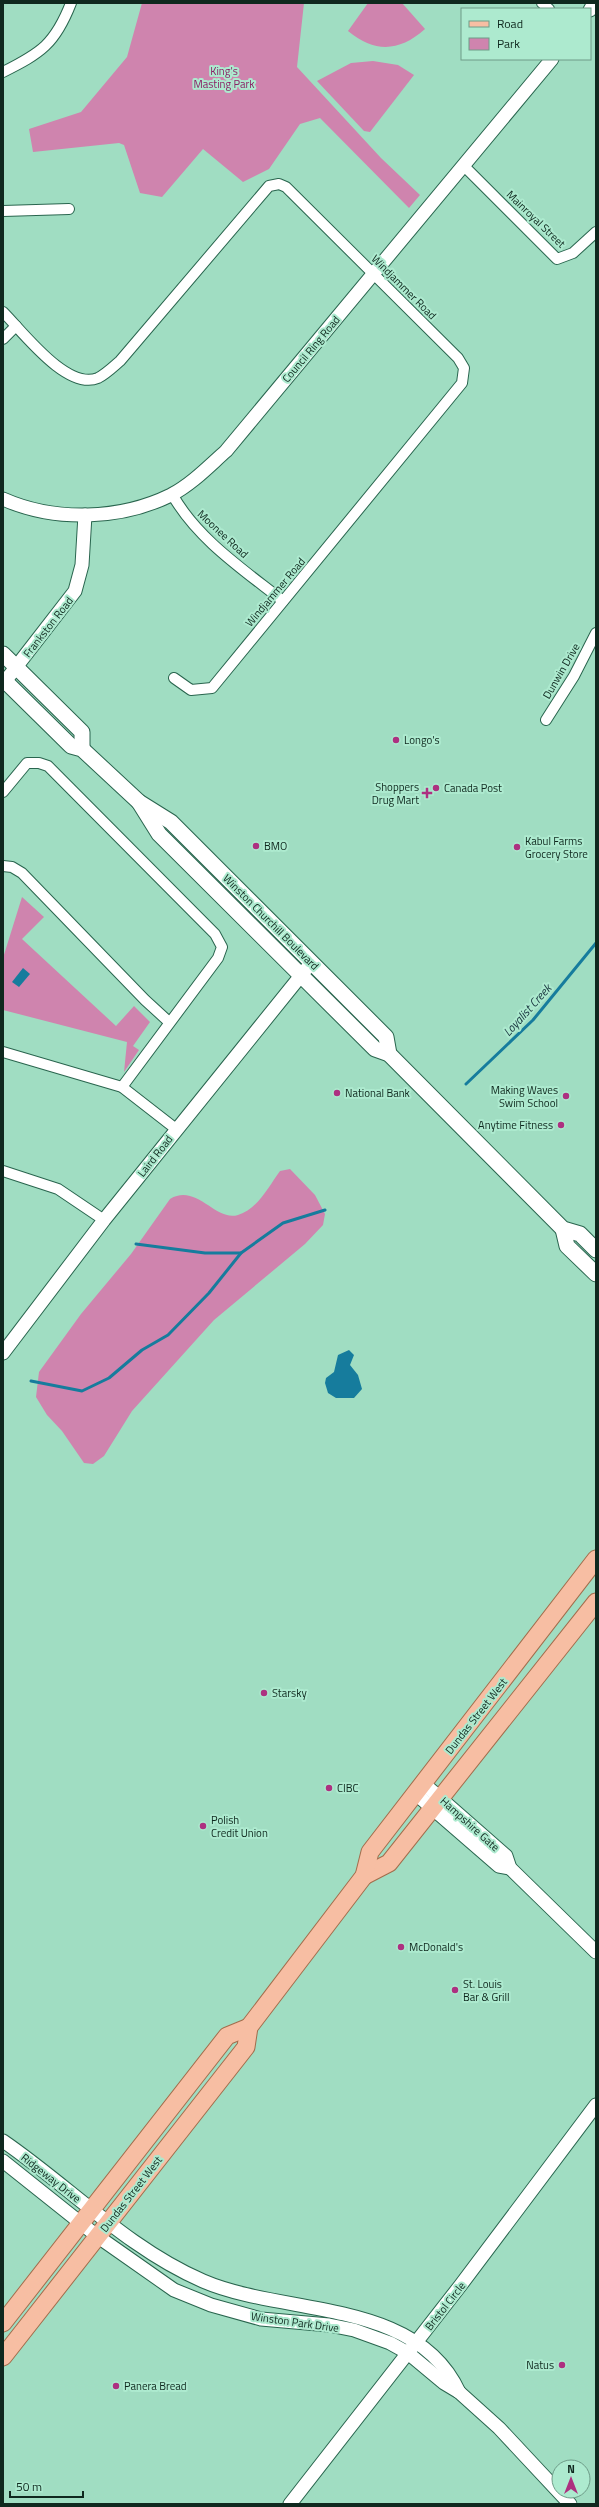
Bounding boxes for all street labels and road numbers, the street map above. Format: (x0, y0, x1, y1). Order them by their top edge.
street label: Mainroyal Street (503, 187, 569, 251)
street label: Windjammer Road (368, 251, 440, 323)
street label: Council Ring Road (278, 312, 344, 386)
street label: Moonee Road (194, 506, 252, 562)
street label: Windjammer Road (241, 554, 309, 630)
street label: Frankston Road (19, 593, 77, 661)
street label: Dunwin Drive (539, 640, 584, 702)
street label: Winston Churchill Boulevard (219, 870, 323, 974)
street label: Laird Road (134, 1132, 176, 1180)
street label: Dundas Street West (441, 1675, 511, 1757)
street label: Hampshire Gate (437, 1793, 503, 1855)
street label: Ridgeway Drive (18, 2150, 85, 2207)
street label: Dundas Street West (96, 2153, 166, 2235)
street label: Bristol Circle (421, 2278, 469, 2334)
street label: Winston Park Drive (250, 2308, 340, 2336)

